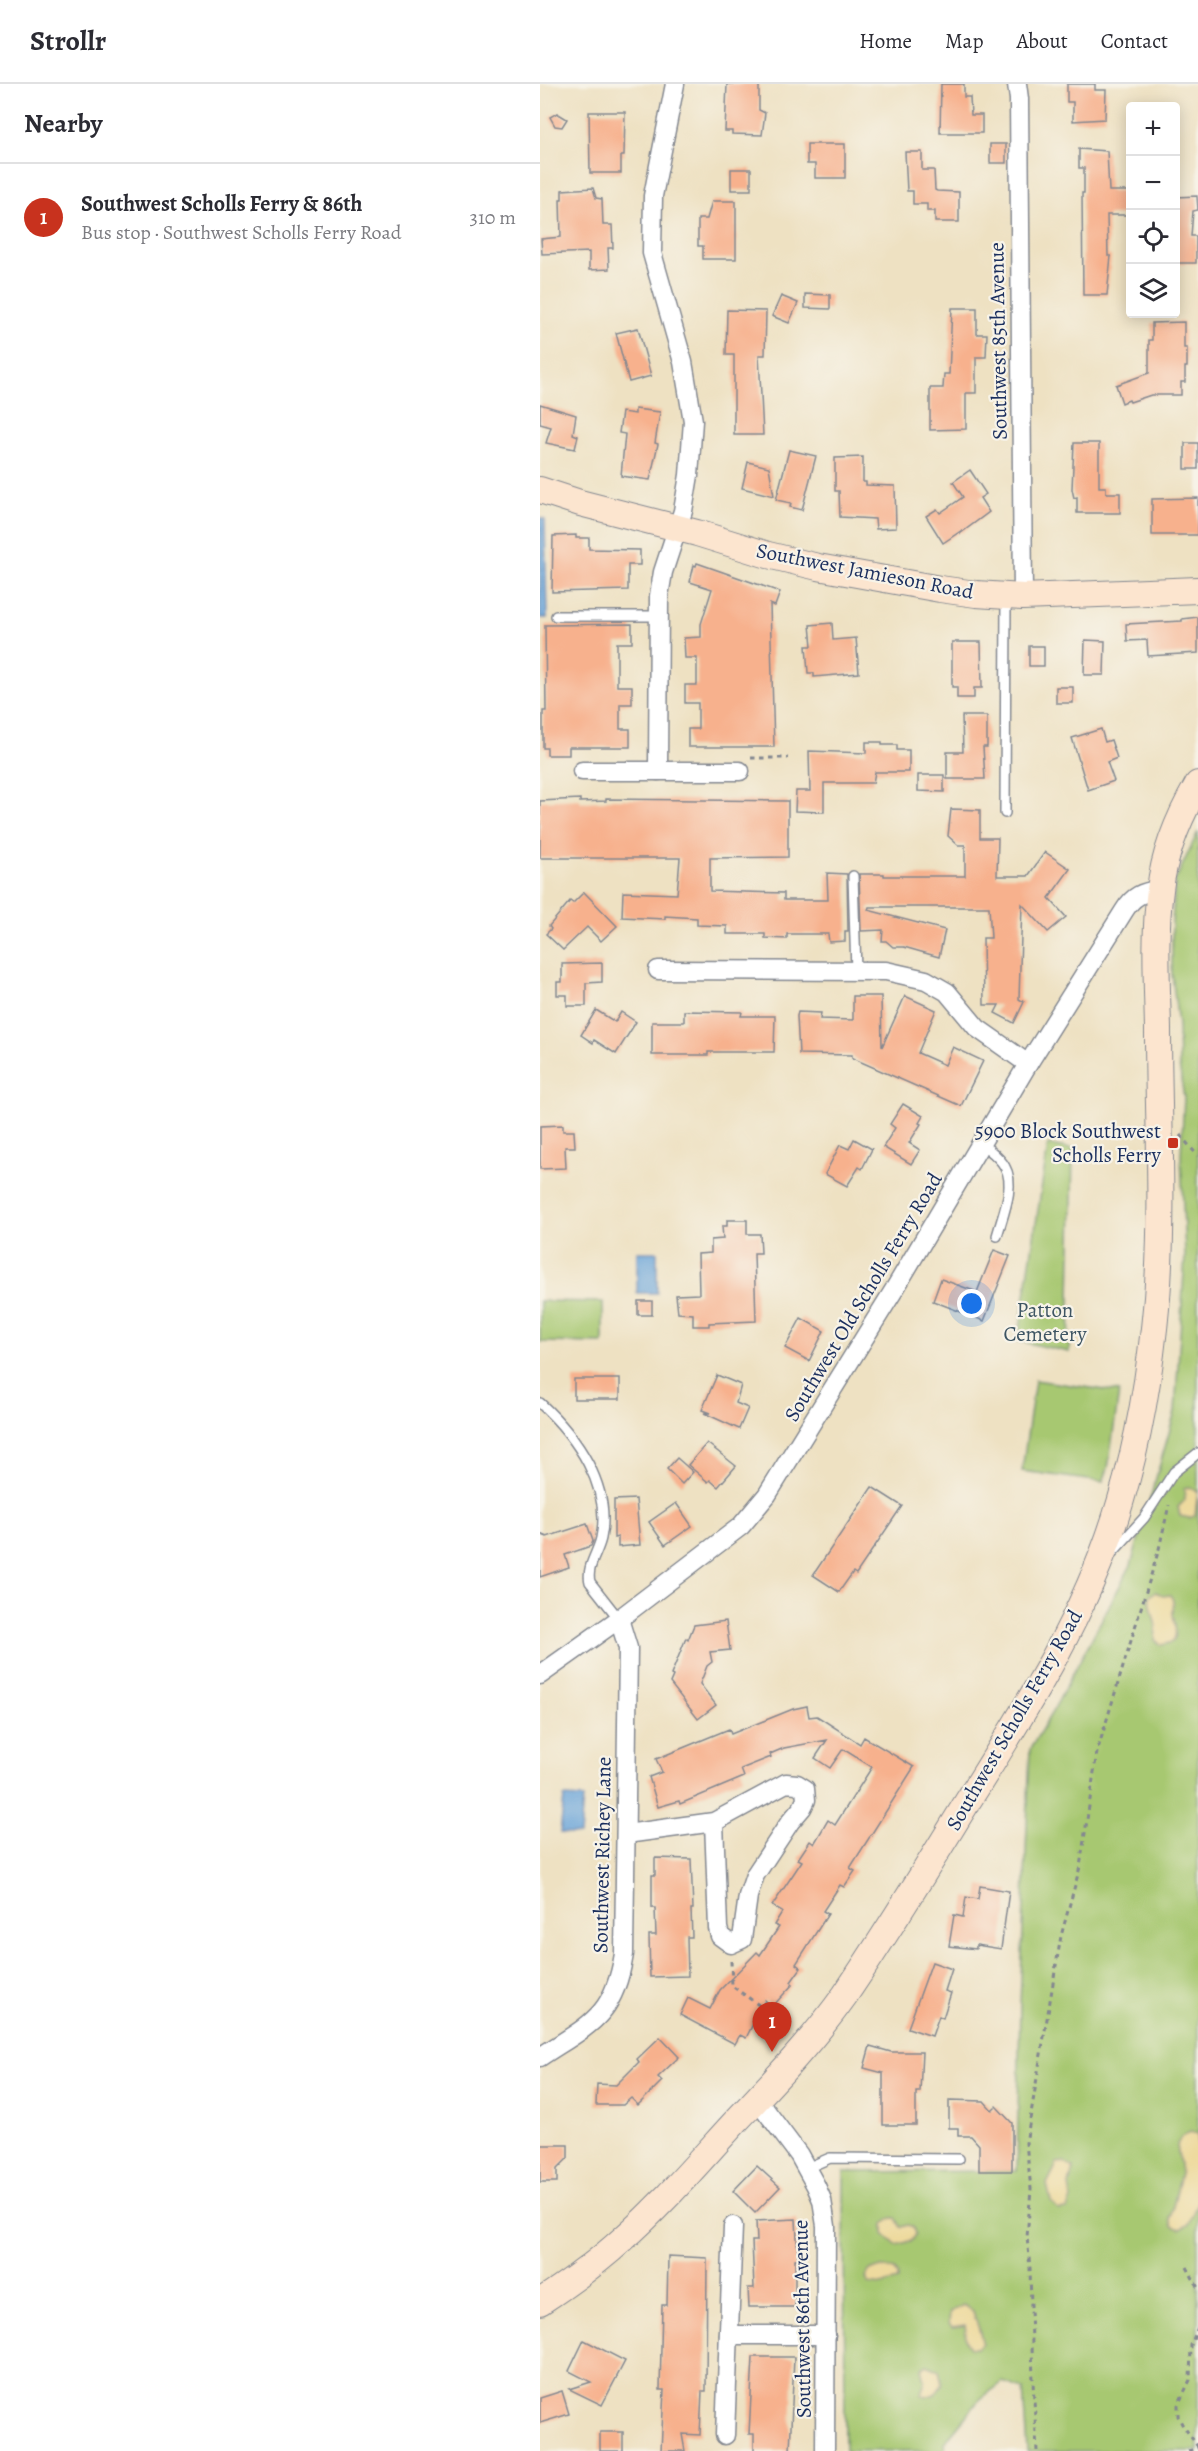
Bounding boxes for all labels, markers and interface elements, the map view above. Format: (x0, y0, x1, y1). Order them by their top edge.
text: Strollr (30, 22, 106, 60)
text: Home (859, 27, 912, 55)
text: Map (945, 27, 983, 55)
text: About (1016, 27, 1068, 55)
text: Contact (1101, 27, 1168, 55)
map controls (1126, 102, 1180, 318)
button: + (1126, 102, 1180, 156)
text: Nearby (24, 106, 103, 141)
button: − (1126, 156, 1180, 210)
text: Southwest Scholls Ferry & 86th (81, 189, 363, 219)
text: 1 (40, 204, 47, 231)
text: 310 m (470, 204, 516, 231)
button: locate (1126, 210, 1180, 264)
text: Bus stop · Southwest Scholls Ferry Road (81, 219, 402, 246)
street label: Southwest 85th Avenue (982, 242, 1014, 440)
button: layers (1126, 264, 1180, 318)
street label: Southwest Jamieson Road (754, 536, 977, 606)
place label: 5900 Block Southwest Scholls Ferry (975, 1117, 1162, 1169)
marker: 5900 Block Southwest Scholls Ferry (1166, 1136, 1180, 1150)
street label: Southwest Old Scholls Ferry Road (777, 1167, 949, 1427)
your location (957, 1289, 986, 1318)
park label: Patton Cemetery (1003, 1296, 1087, 1348)
street label: Southwest Scholls Ferry Road (939, 1604, 1089, 1836)
street label: Southwest Richey Lane (586, 1756, 618, 1954)
pin: 1 (752, 2002, 792, 2052)
street label: Southwest 86th Avenue (786, 2220, 818, 2418)

